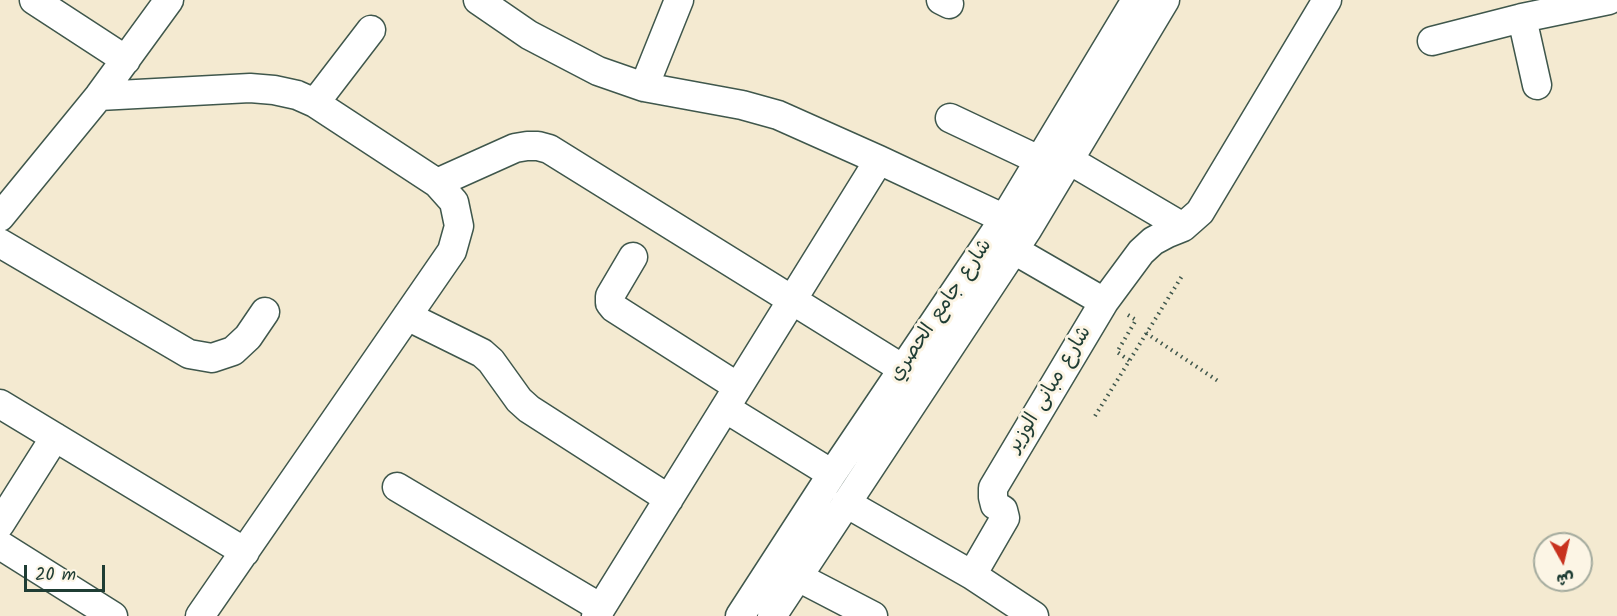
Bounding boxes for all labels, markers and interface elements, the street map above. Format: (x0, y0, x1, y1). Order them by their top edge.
street label: شارع جامع الحصري (885, 235, 999, 387)
street label: شارع مبانى الوزير (1004, 322, 1098, 458)
north arrow (1533, 532, 1593, 592)
scale bar (27, 553, 108, 591)
text: 20 m (35, 561, 76, 590)
text: ش (1555, 565, 1576, 592)

